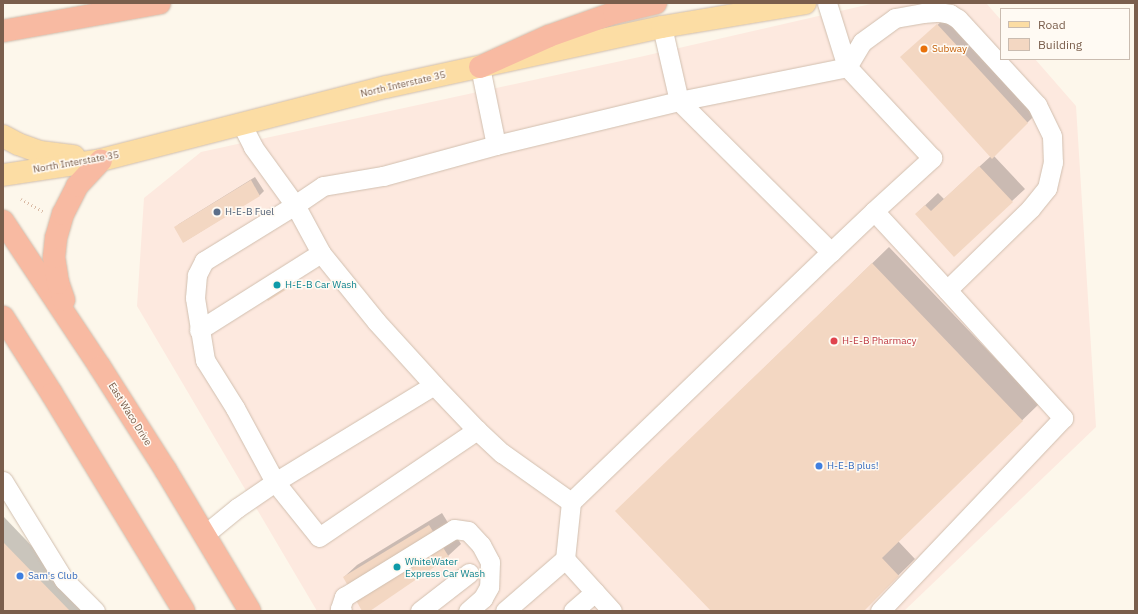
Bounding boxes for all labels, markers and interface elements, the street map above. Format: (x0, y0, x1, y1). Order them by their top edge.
legend (1000, 8, 1130, 60)
text: Road (1038, 17, 1066, 32)
text: Building (1038, 37, 1082, 52)
place label: Subway (932, 43, 967, 55)
marker: Subway (919, 44, 929, 54)
street label: North Interstate 35 (359, 68, 447, 100)
street label: North Interstate 35 (32, 149, 120, 175)
place label: H-E-B Fuel (225, 206, 274, 218)
marker: H-E-B Fuel (212, 207, 222, 217)
place label: H-E-B Car Wash (285, 279, 357, 291)
marker: H-E-B Car Wash (272, 280, 282, 290)
place label: H-E-B Pharmacy (842, 335, 917, 347)
marker: H-E-B Pharmacy (829, 336, 839, 346)
street label: East Waco Drive (106, 380, 154, 448)
place label: H-E-B plus! (827, 460, 879, 472)
marker: H-E-B plus! (814, 461, 824, 471)
place label: WhiteWater Express Car Wash (405, 555, 485, 578)
marker: WhiteWater Express Car Wash (392, 562, 402, 572)
place label: Sam's Club (28, 570, 78, 582)
marker: Sam's Club (15, 571, 25, 581)

